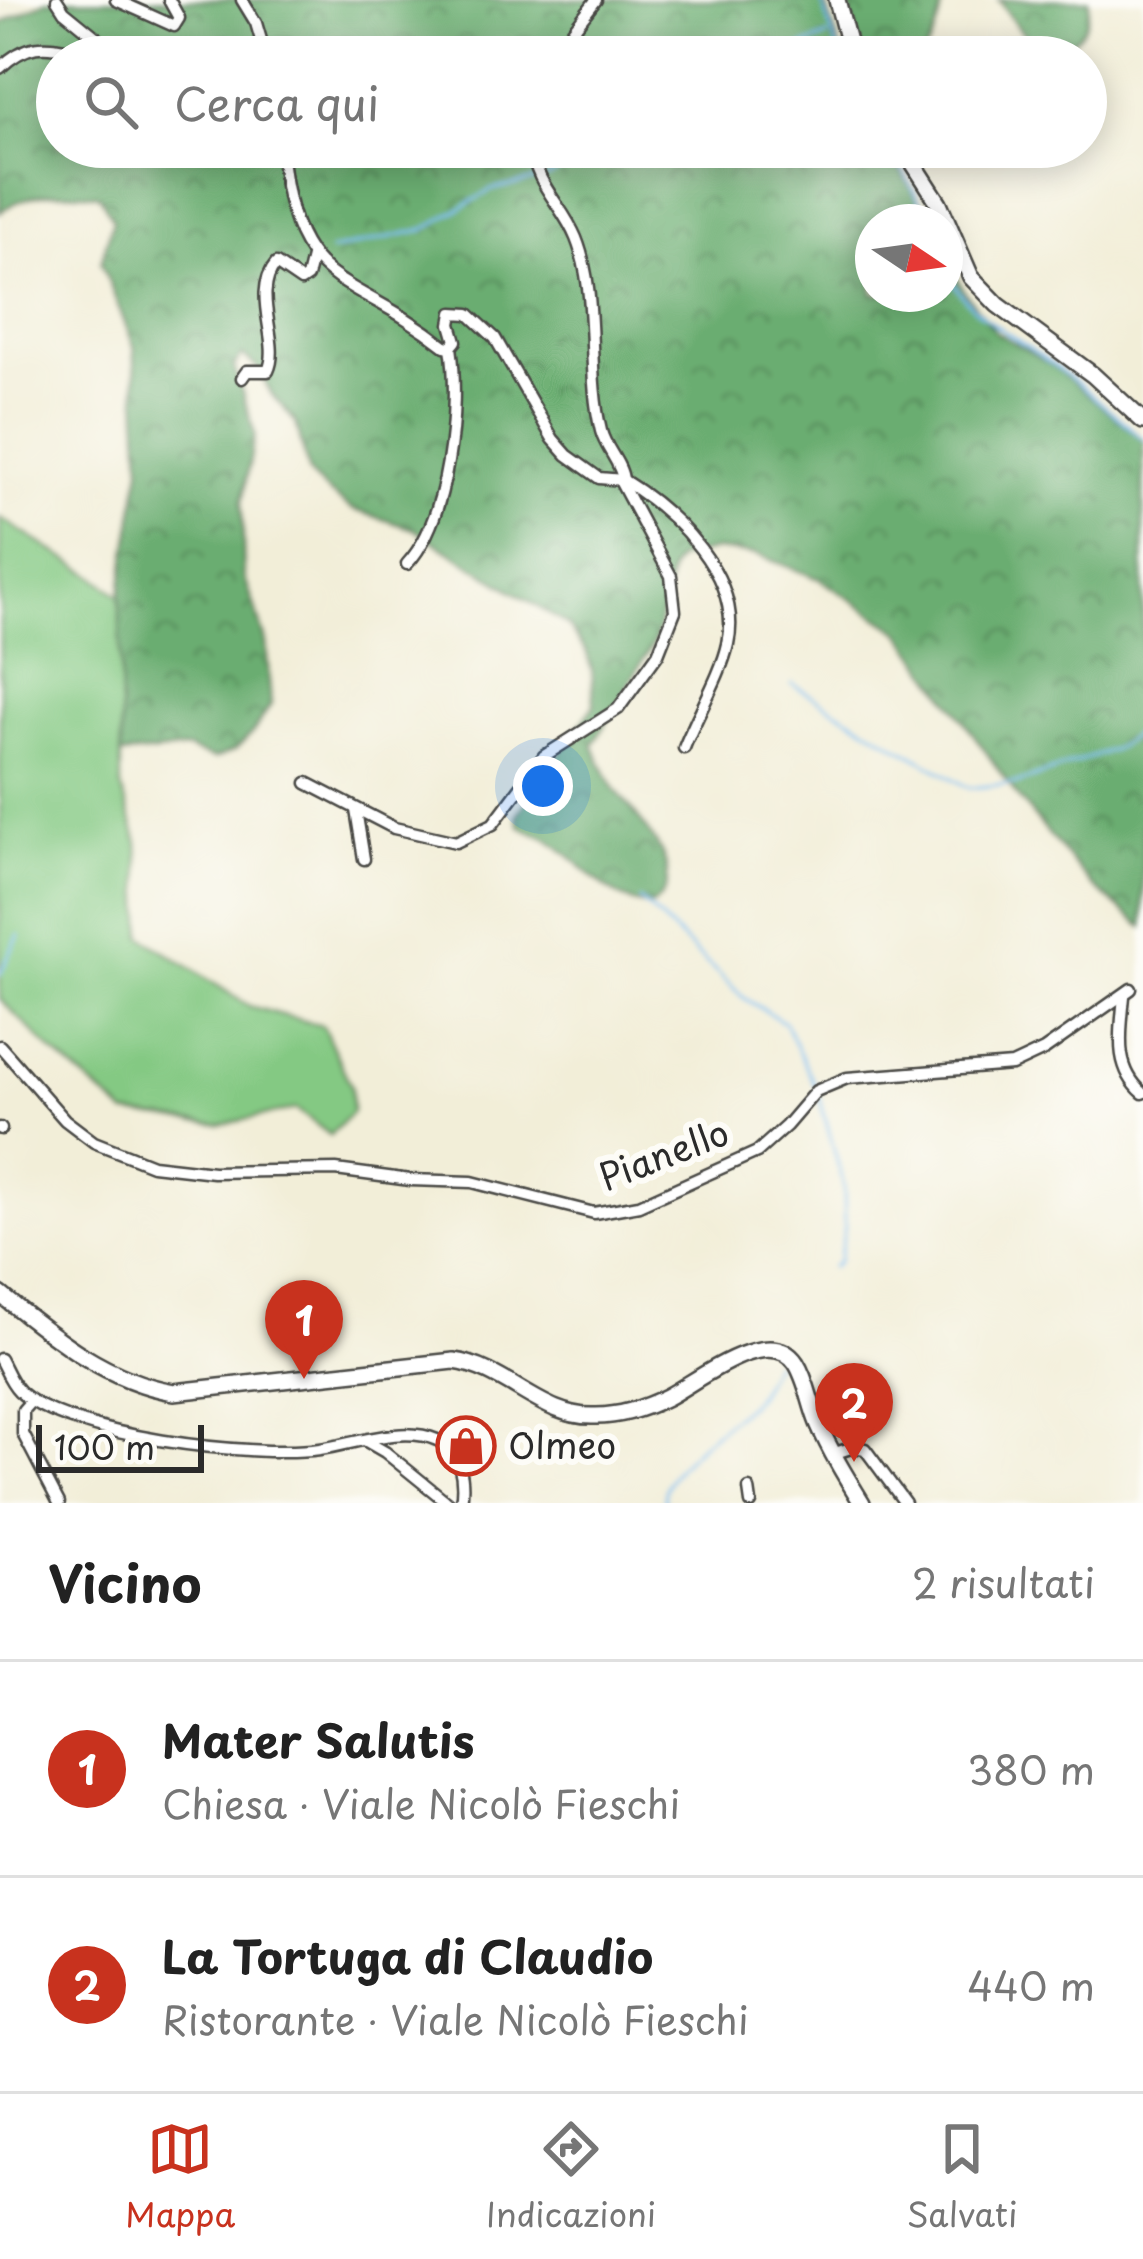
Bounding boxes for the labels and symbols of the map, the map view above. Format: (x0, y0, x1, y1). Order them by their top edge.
north arrow (855, 204, 963, 312)
your location (513, 756, 573, 816)
street label: Pianello (591, 1104, 736, 1203)
pin: 1 (265, 1280, 343, 1379)
pin: 2 (815, 1363, 893, 1462)
shop icon: Olmeo (435, 1415, 497, 1477)
place label: Olmeo (508, 1417, 616, 1471)
scale bar (36, 1419, 204, 1472)

